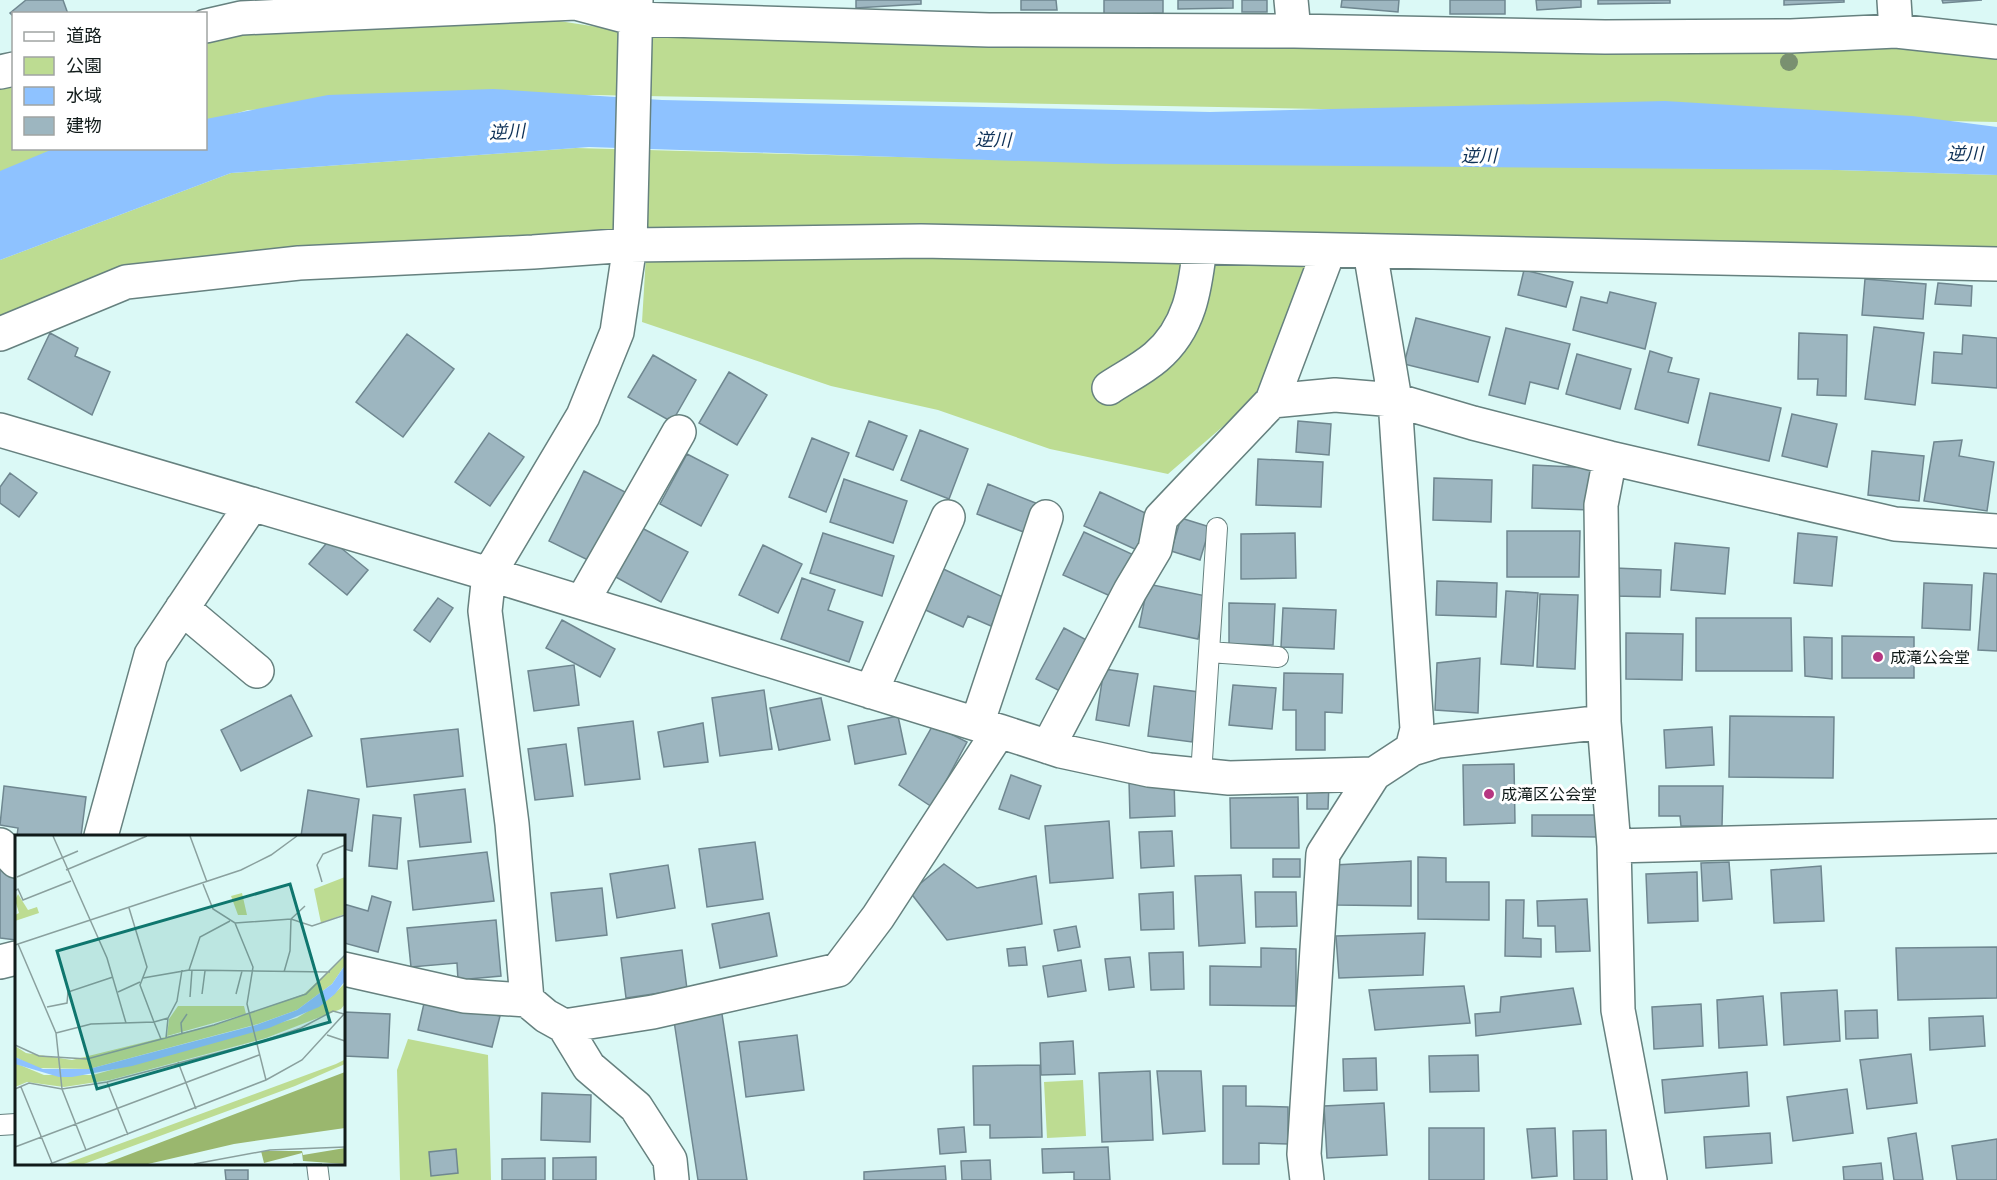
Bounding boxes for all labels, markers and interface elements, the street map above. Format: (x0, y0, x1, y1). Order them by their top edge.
legend (12, 12, 207, 150)
text: 道路 (66, 23, 102, 48)
text: 公園 (66, 53, 102, 78)
text: 水域 (66, 83, 102, 108)
text: 建物 (66, 113, 102, 138)
water label: 逆川 (488, 118, 528, 145)
water label: 逆川 (975, 127, 1013, 152)
water label: 逆川 (1947, 141, 1985, 166)
water label: 逆川 (1461, 143, 1499, 168)
place label: 成滝公会堂 (1890, 646, 1970, 669)
marker: 成滝公会堂 (1871, 650, 1885, 664)
place label: 成滝区公会堂 (1501, 783, 1597, 806)
marker: 成滝区公会堂 (1482, 787, 1496, 801)
inset map (15, 835, 345, 1165)

